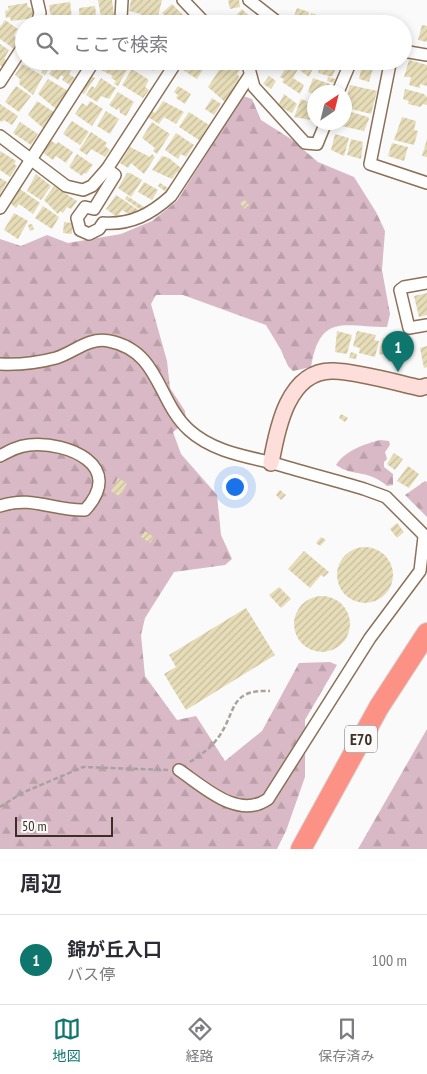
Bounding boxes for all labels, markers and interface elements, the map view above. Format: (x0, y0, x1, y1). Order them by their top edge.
search box (15, 15, 412, 70)
icon: search (33, 29, 61, 57)
text: ここで検索 (73, 32, 168, 56)
north arrow (307, 85, 352, 130)
pin: 1 (382, 331, 414, 372)
your location (222, 474, 248, 500)
road number: E70 (345, 726, 377, 752)
scale bar (15, 814, 112, 837)
text: 50 m (22, 817, 47, 835)
text: 周辺 (20, 870, 62, 897)
text: 錦が丘入口 (67, 937, 162, 961)
text: 1 (32, 950, 40, 970)
text: 100 m (372, 950, 407, 970)
text: バス停 (67, 964, 115, 984)
tab: 地図 (53, 1015, 81, 1065)
tab: 経路 (186, 1015, 214, 1065)
tab: 保存済み (319, 1015, 375, 1065)

